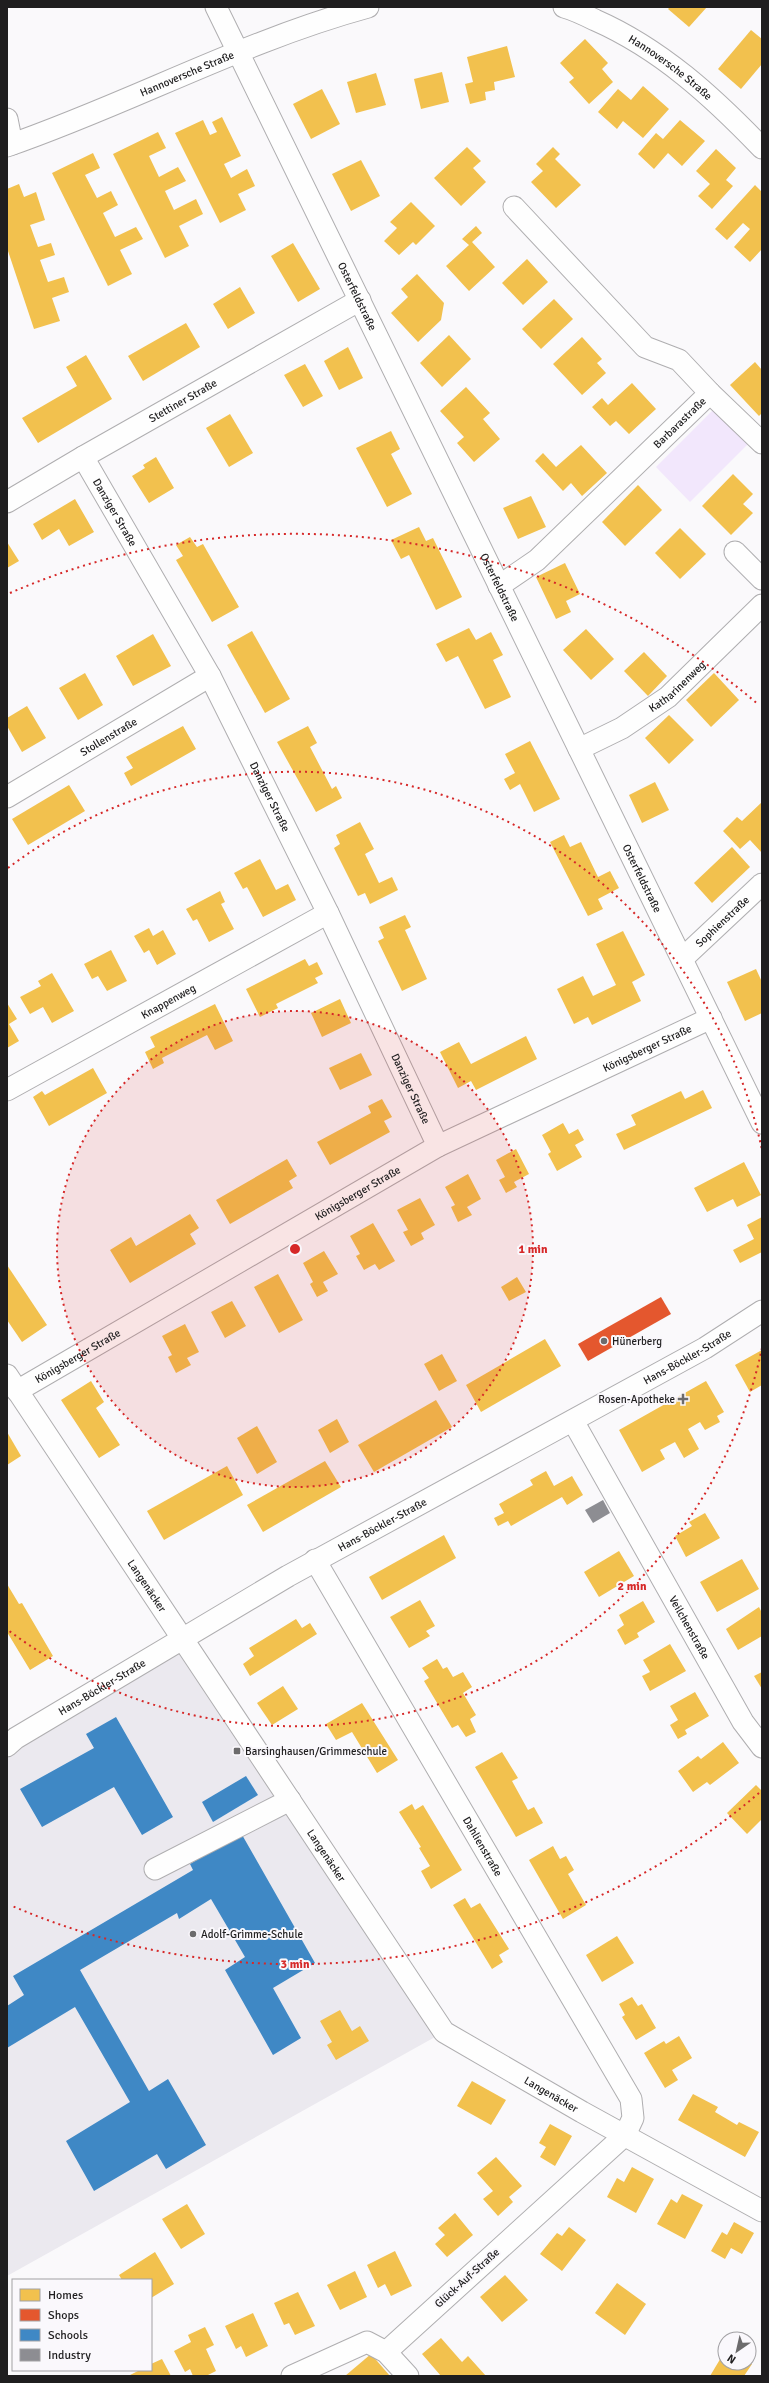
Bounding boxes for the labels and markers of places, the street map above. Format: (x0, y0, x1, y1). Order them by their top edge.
centre of rings (288, 1242, 302, 1256)
place label: Hünerberg (612, 1335, 662, 1348)
marker: Hünerberg (599, 1336, 609, 1346)
place label: Rosen-Apotheke (598, 1393, 675, 1406)
marker: Rosen-Apotheke (678, 1394, 688, 1404)
place label: Barsinghausen/Grimmeschule (245, 1745, 387, 1758)
marker: Barsinghausen/Grimmeschule (232, 1746, 242, 1756)
place label: Adolf-Grimme-Schule (201, 1928, 303, 1941)
marker: Adolf-Grimme-Schule (188, 1929, 198, 1939)

